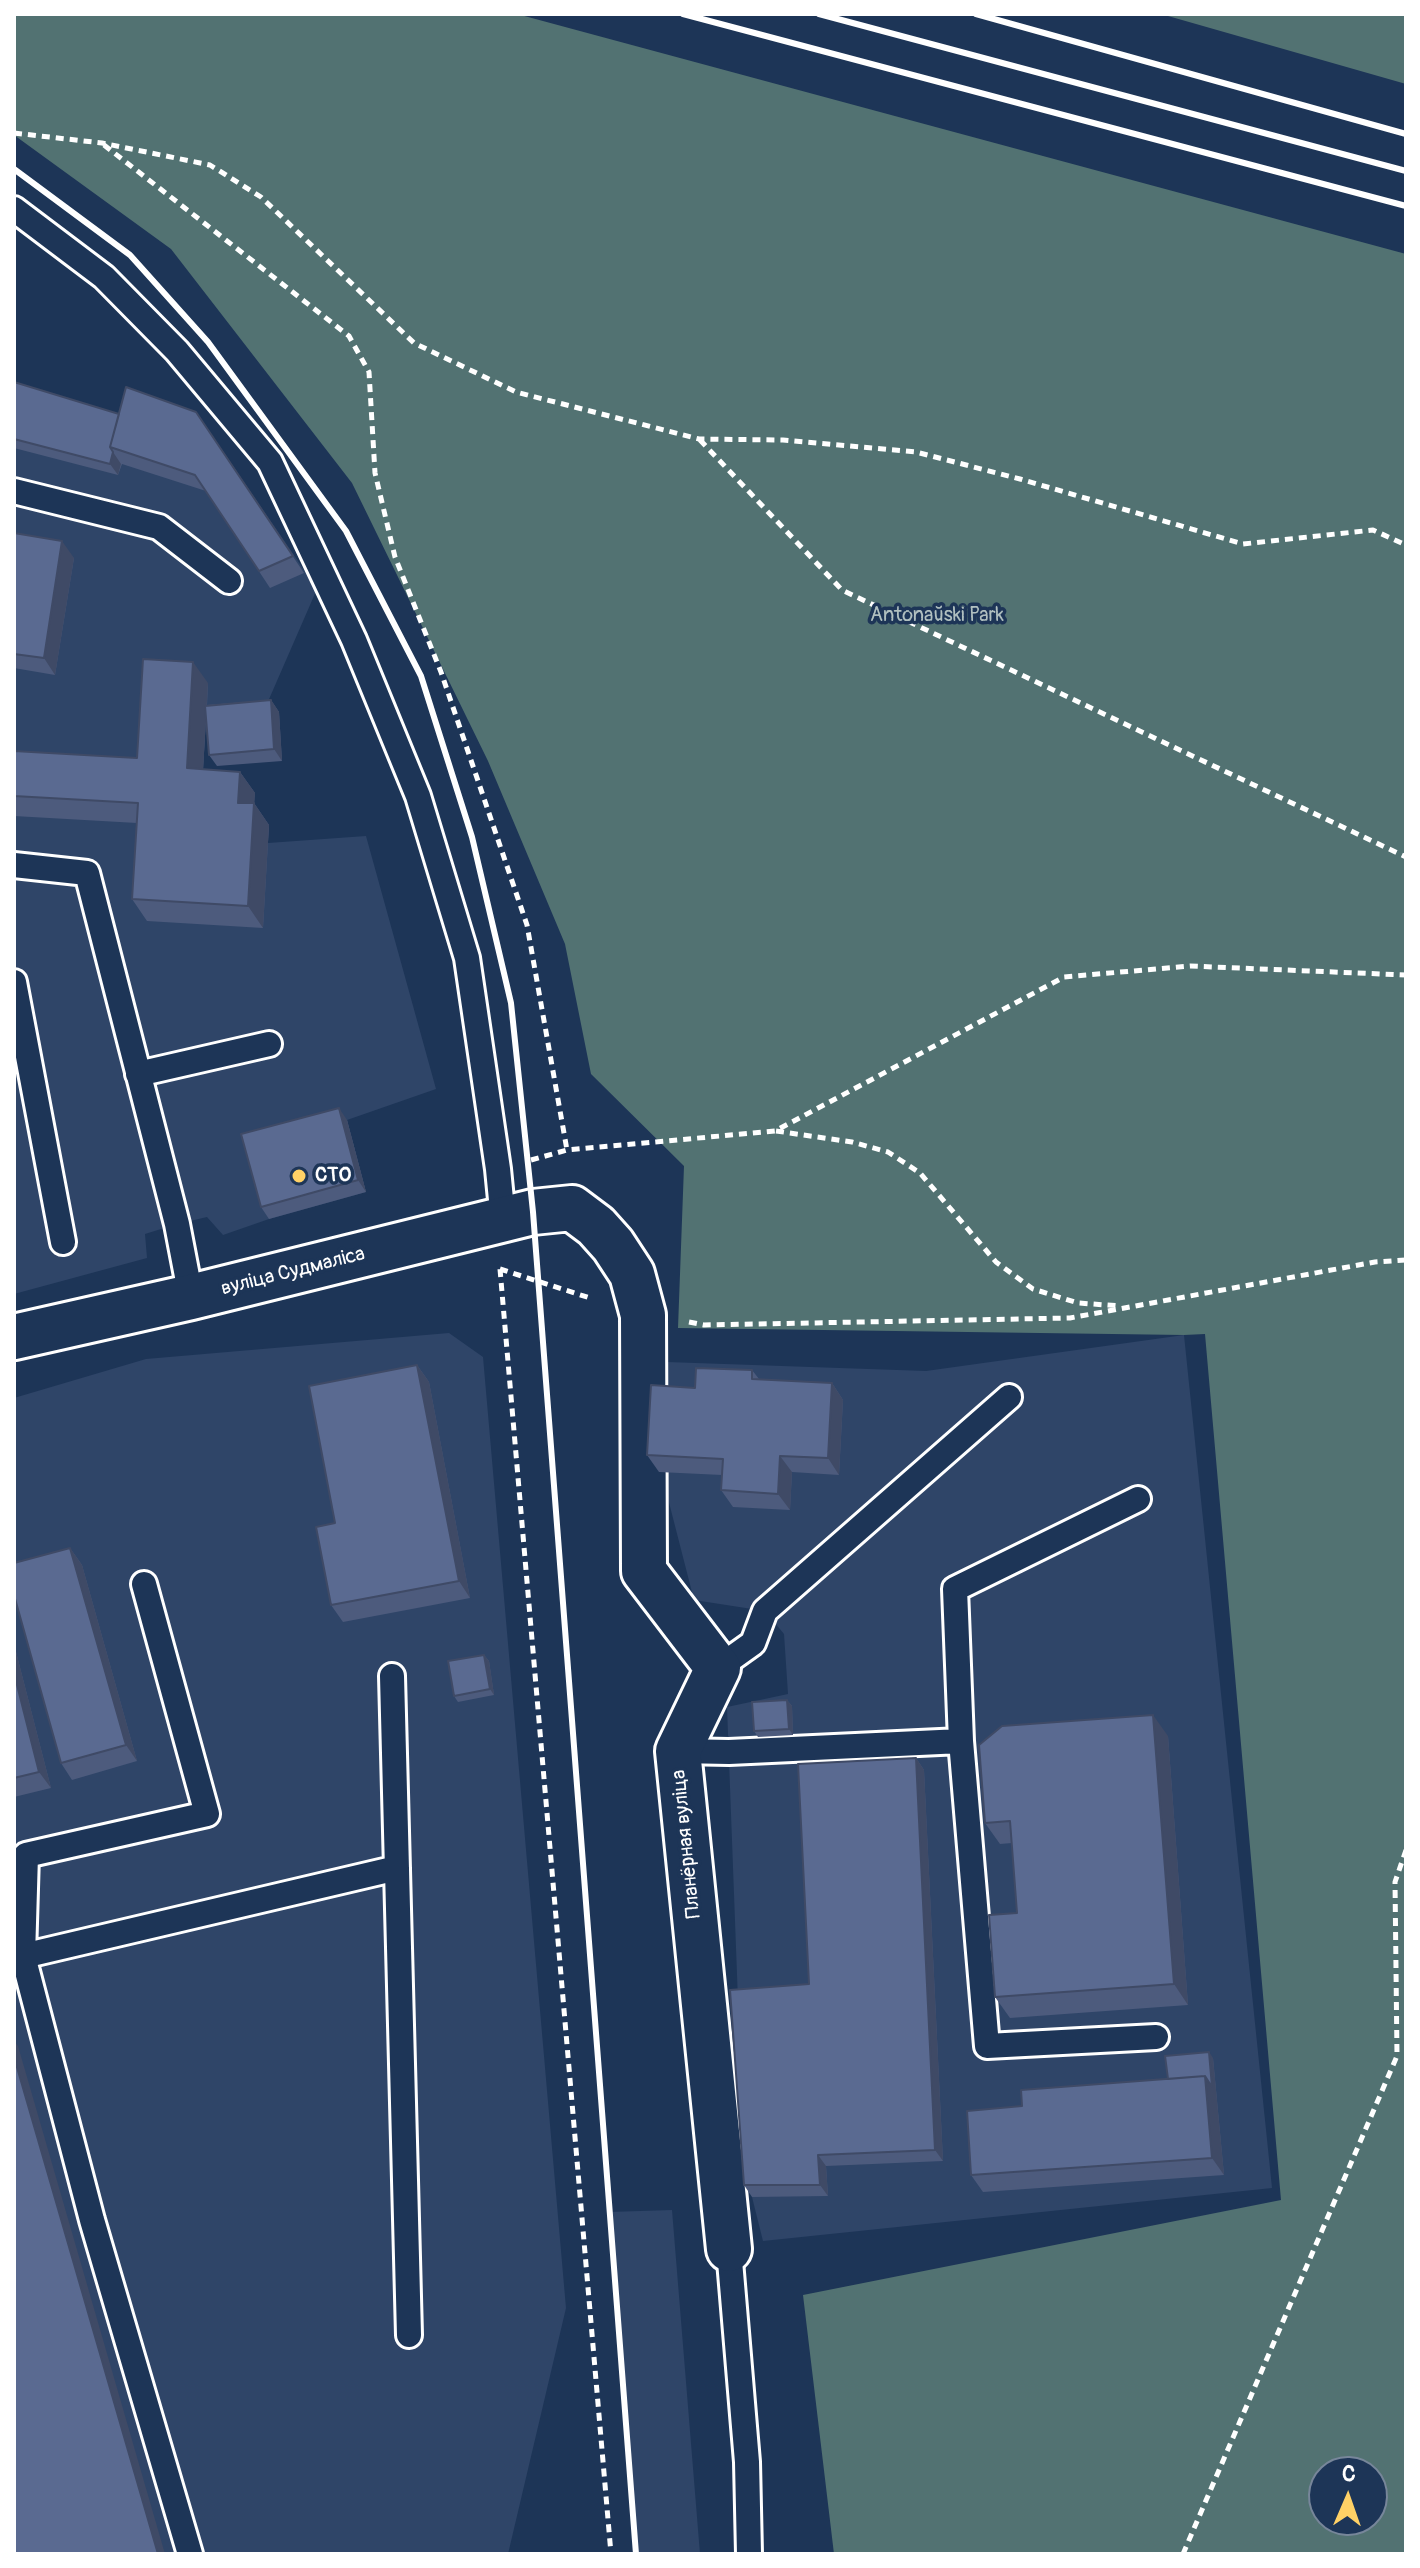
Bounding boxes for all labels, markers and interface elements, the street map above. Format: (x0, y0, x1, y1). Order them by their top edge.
park label: Antonaŭski Park (870, 604, 1004, 628)
place label: СТО (315, 1164, 351, 1188)
marker: СТО (290, 1167, 308, 1185)
street label: вуліца Судмаліса (219, 1243, 367, 1301)
street label: Планёрная вуліца (667, 1768, 707, 1920)
north arrow (1308, 2456, 1388, 2536)
text: С (1341, 2460, 1356, 2488)

